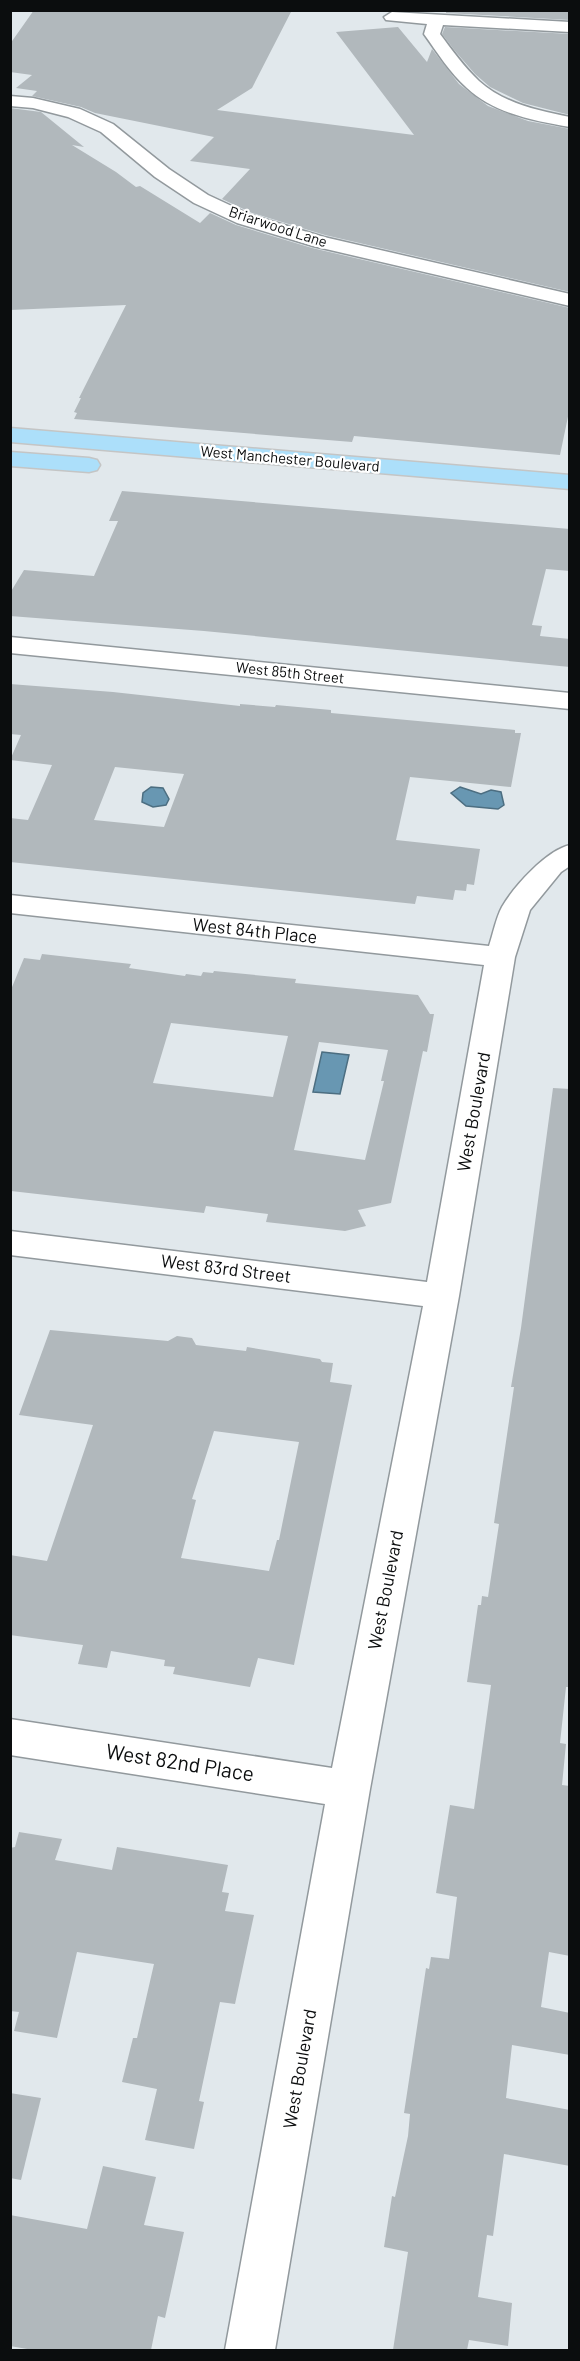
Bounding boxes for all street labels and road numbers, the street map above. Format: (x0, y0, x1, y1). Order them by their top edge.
street label: Briarwood Lane (227, 202, 330, 250)
street label: West Manchester Boulevard (200, 441, 380, 475)
street label: West 85th Street (235, 657, 345, 687)
street label: West 84th Place (192, 913, 319, 947)
street label: West Boulevard (452, 1050, 494, 1173)
street label: West 83rd Street (160, 1249, 292, 1287)
street label: West Boulevard (363, 1528, 407, 1651)
street label: West 82nd Place (104, 1737, 256, 1786)
street label: West Boulevard (278, 2007, 320, 2130)

